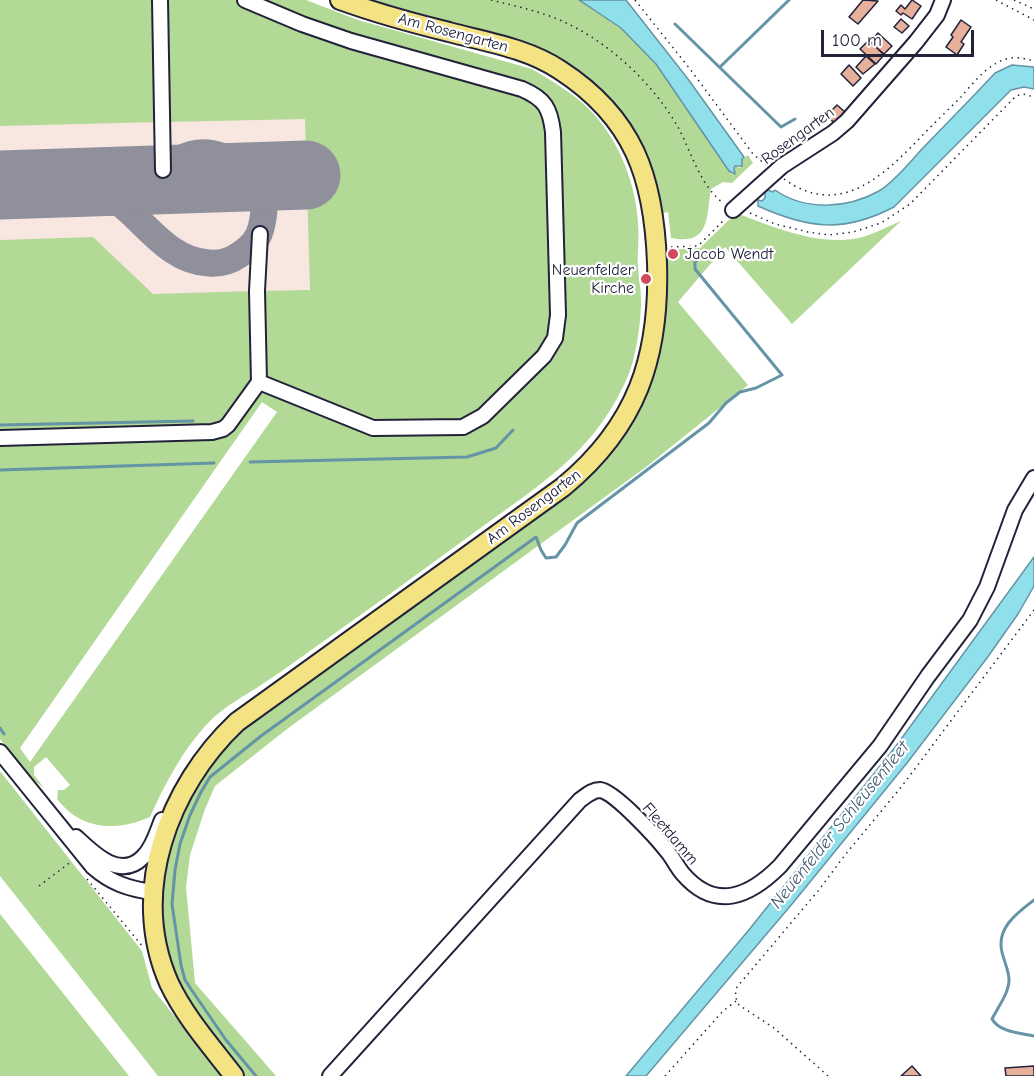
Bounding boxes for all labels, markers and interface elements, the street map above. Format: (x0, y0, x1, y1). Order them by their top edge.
street label: Am Rosengarten (396, 9, 510, 57)
scale bar (824, 18, 977, 56)
text: 100 m (832, 30, 882, 51)
street label: Rosengarten (758, 103, 838, 169)
place label: Jacob Wendt (685, 244, 773, 264)
marker: Jacob Wendt (666, 247, 680, 261)
place label: Neuenfelder Kirche (552, 260, 634, 298)
marker: Neuenfelder Kirche (639, 272, 653, 286)
street label: Am Rosengarten (483, 465, 585, 549)
water label: Neuenfelder Schleusenfleet (766, 737, 914, 913)
street label: Fleetdamm (638, 799, 702, 869)

